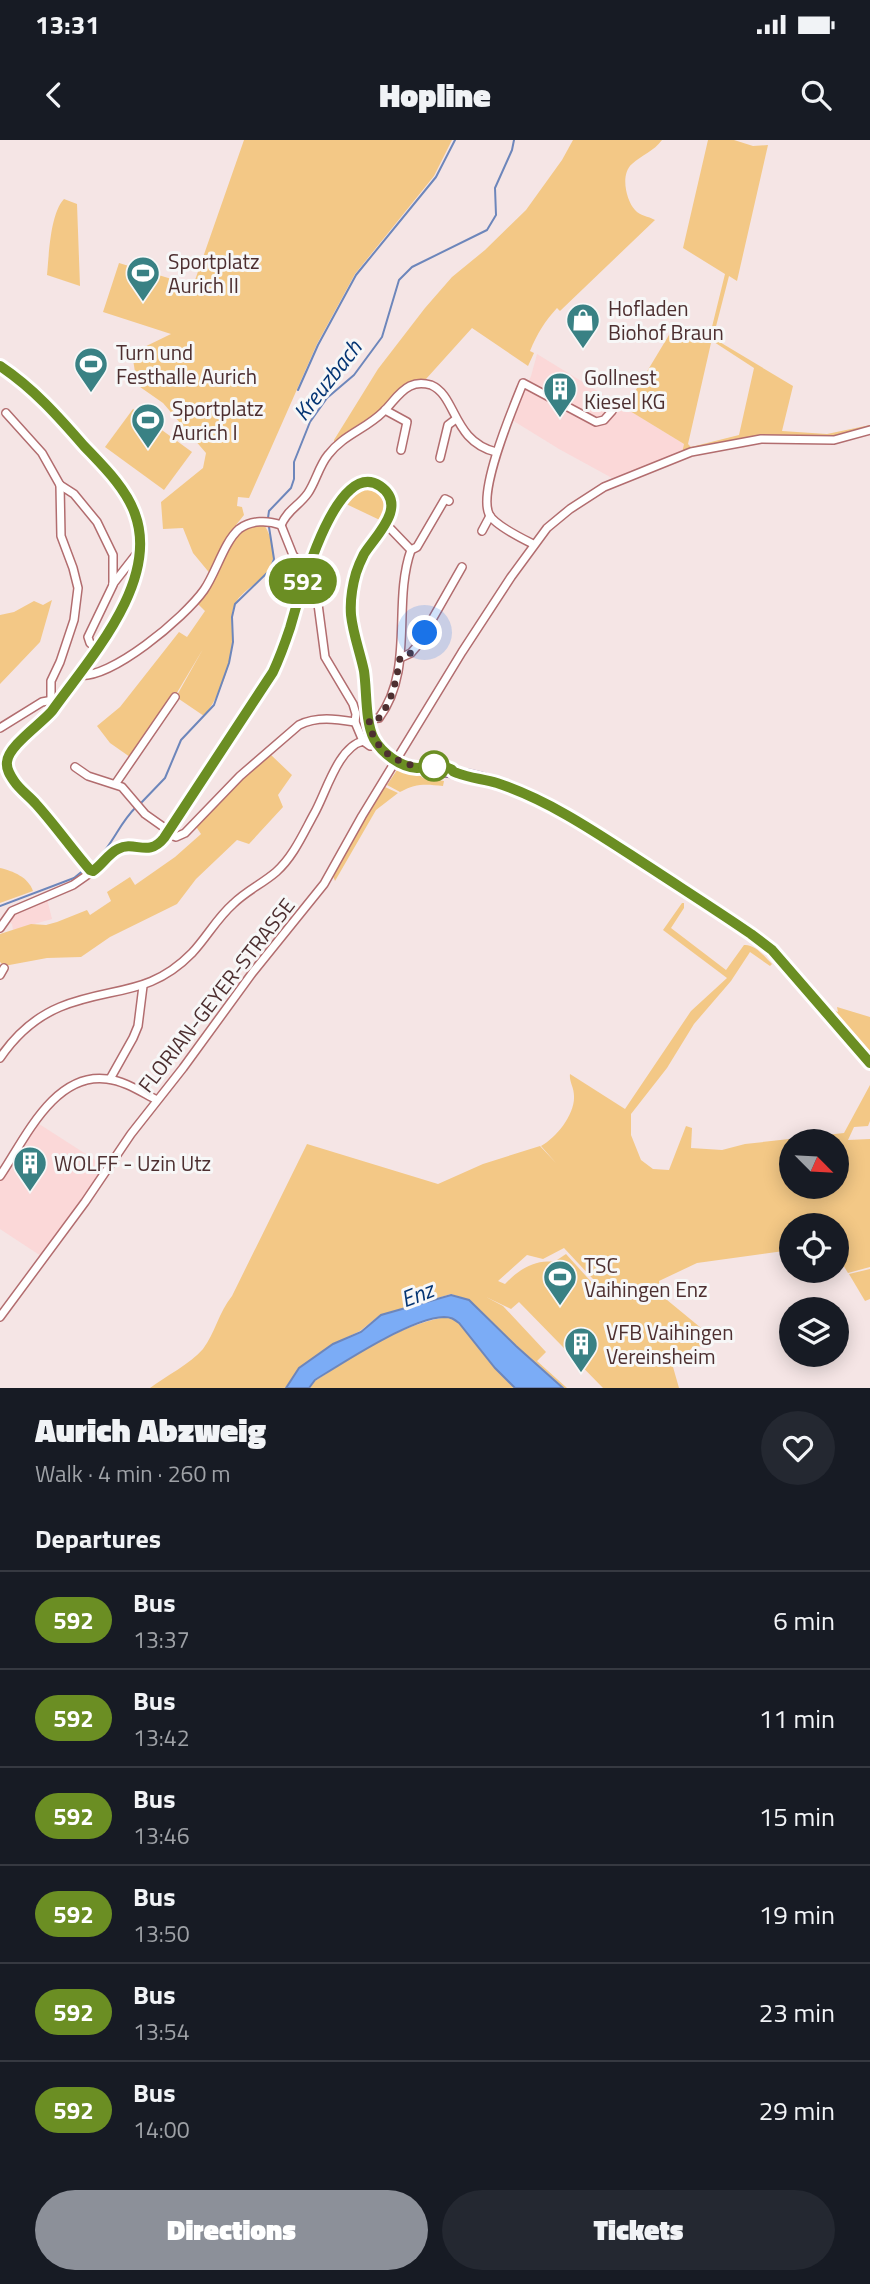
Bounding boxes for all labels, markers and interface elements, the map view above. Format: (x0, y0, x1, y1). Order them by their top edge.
text: 13:31 (35, 5, 100, 44)
text: Hopline (379, 71, 491, 119)
icon: back (35, 76, 73, 114)
icon: search (797, 76, 835, 114)
place label: Sportplatz Aurich II (168, 245, 260, 301)
sports icon: Sportplatz Aurich II (124, 254, 162, 303)
place label: Hofladen Biohof Braun (608, 292, 724, 348)
shop icon: Hofladen Biohof Braun (564, 301, 602, 350)
water label: Kreuzbach (284, 332, 370, 428)
place label: Turn und Festhalle Aurich (116, 336, 257, 392)
sports icon: Turn und Festhalle Aurich (72, 345, 110, 394)
place label: Gollnest Kiesel KG (584, 361, 666, 417)
building icon: Gollnest Kiesel KG (541, 370, 579, 419)
place label: Sportplatz Aurich I (172, 392, 264, 448)
sports icon: Sportplatz Aurich I (129, 401, 167, 450)
line badge: 592 (263, 558, 343, 604)
text: 592 (283, 563, 323, 599)
your location (407, 615, 442, 650)
unlabelled marker (419, 751, 449, 781)
street label: FLORIAN-GEYER-STRASSE (130, 891, 302, 1099)
north arrow (779, 1129, 849, 1199)
map controls (779, 1129, 849, 1367)
building icon: WOLFF - Uzin Utz (11, 1144, 49, 1193)
place label: WOLFF - Uzin Utz (54, 1147, 211, 1179)
button: locate (779, 1213, 849, 1283)
place label: TSC Vaihingen Enz (584, 1249, 708, 1305)
sports icon: TSC Vaihingen Enz (541, 1258, 579, 1307)
water label: Enz (395, 1271, 441, 1316)
button: layers (779, 1297, 849, 1367)
place label: VFB Vaihingen Vereinsheim (606, 1316, 733, 1372)
building icon: VFB Vaihingen Vereinsheim (562, 1325, 600, 1374)
text: Aurich Abzweig (35, 1405, 266, 1455)
button: heart (761, 1411, 835, 1485)
text: Walk · 4 min · 260 m (35, 1456, 231, 1491)
text: Departures (35, 1519, 161, 1558)
text: Bus (133, 1583, 175, 1622)
text: 6 min (773, 1601, 835, 1640)
text: 592 (53, 1602, 94, 1638)
text: 13:37 (133, 1622, 190, 1657)
text: Bus (133, 1681, 175, 1720)
text: 11 min (759, 1699, 835, 1738)
text: 592 (53, 1700, 94, 1736)
text: 13:42 (133, 1720, 190, 1755)
text: Bus (133, 1779, 175, 1818)
text: 15 min (759, 1797, 835, 1836)
text: 592 (53, 1798, 94, 1834)
text: 13:46 (133, 1818, 190, 1853)
text: Bus (133, 1877, 175, 1916)
text: 19 min (759, 1895, 835, 1934)
text: 592 (53, 1896, 94, 1932)
text: 13:50 (133, 1916, 190, 1951)
text: Bus (133, 1975, 175, 2014)
text: 23 min (759, 1993, 835, 2032)
text: 592 (53, 1994, 94, 2030)
text: 13:54 (133, 2014, 190, 2049)
text: Bus (133, 2073, 175, 2112)
text: 29 min (759, 2091, 835, 2130)
text: 592 (53, 2092, 94, 2128)
text: 14:00 (133, 2112, 190, 2147)
button: Directions (35, 2190, 428, 2270)
button: Tickets (442, 2190, 835, 2270)

